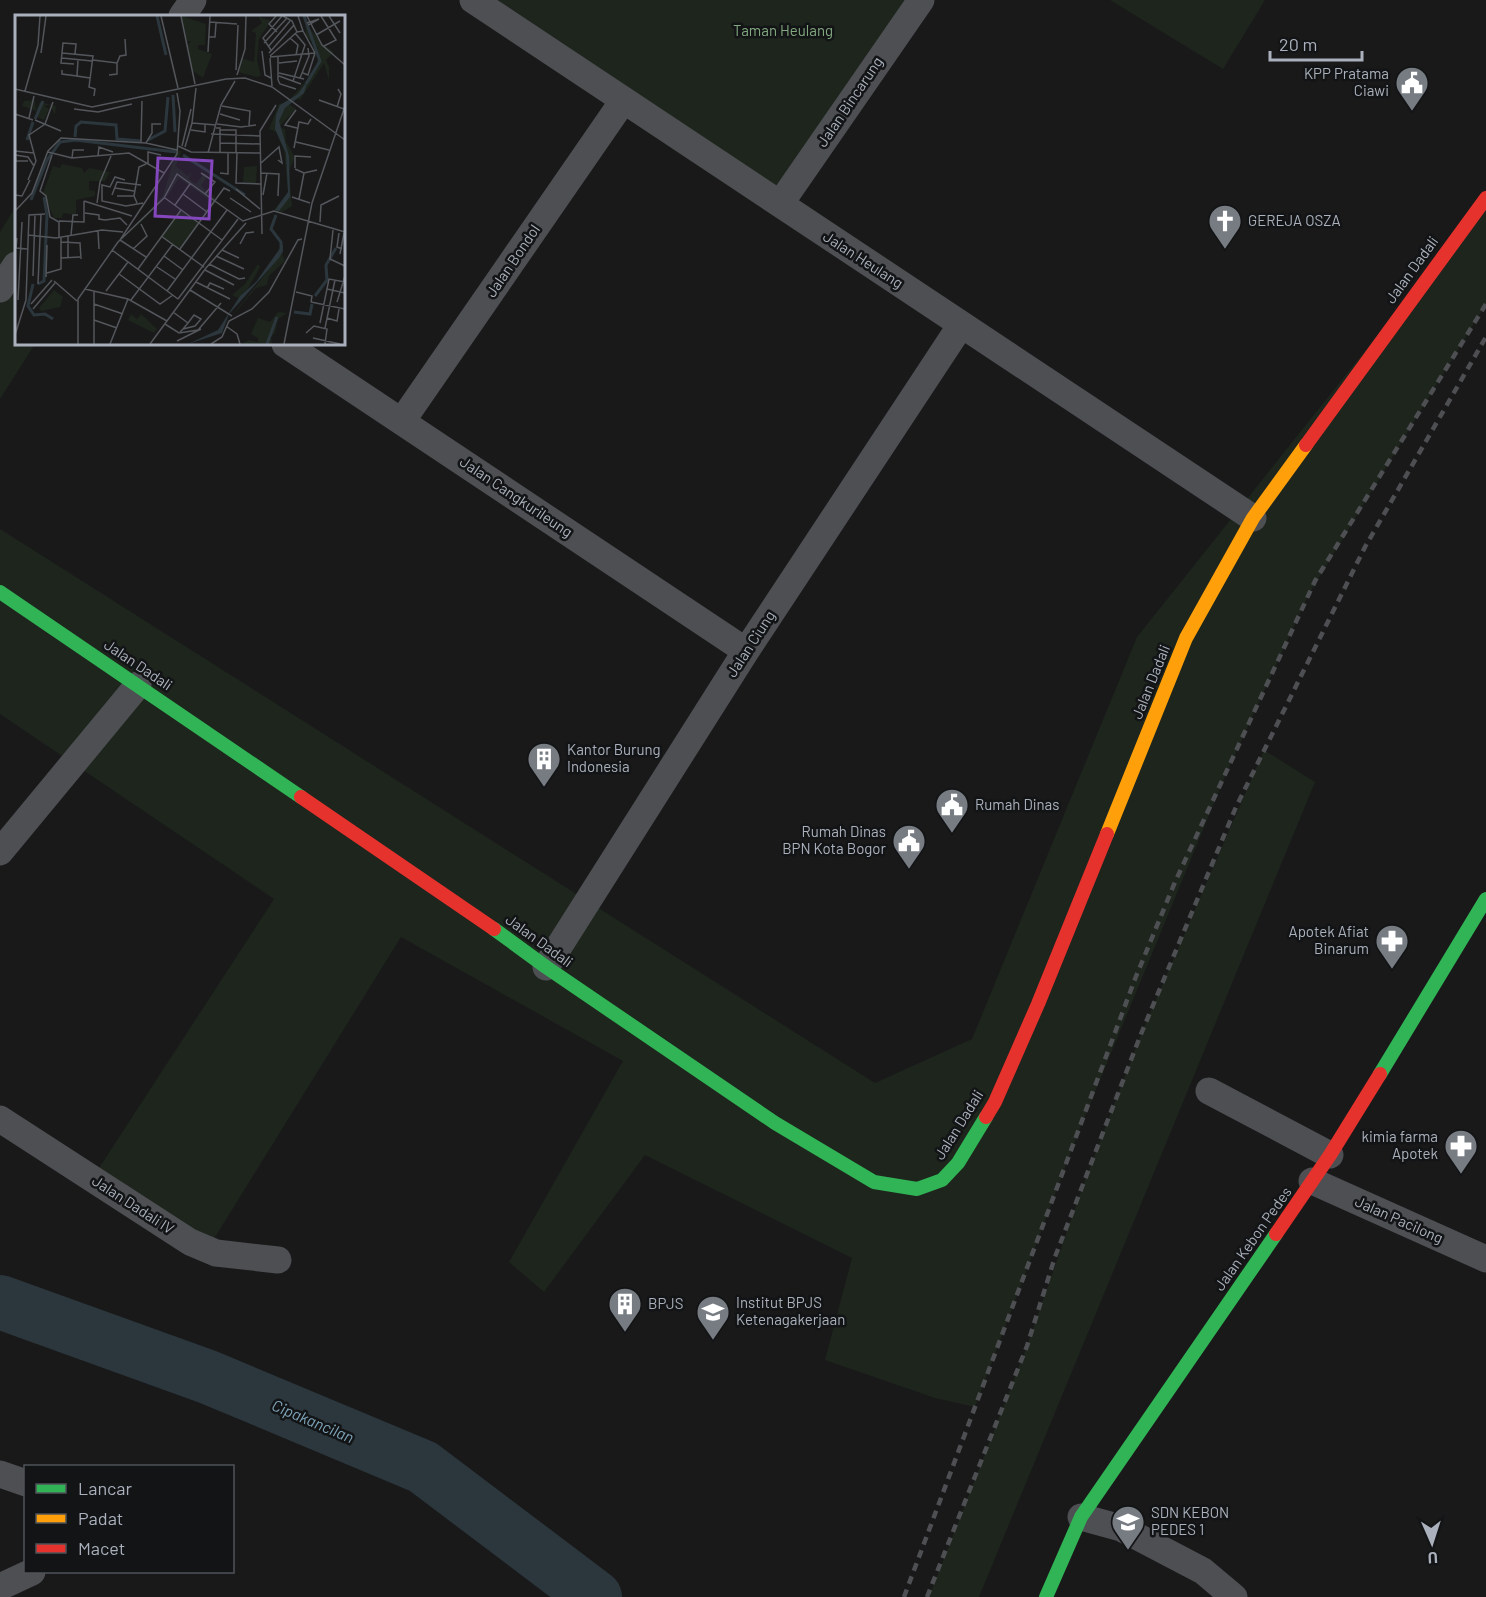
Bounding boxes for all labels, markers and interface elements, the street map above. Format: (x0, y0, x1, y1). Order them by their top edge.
inset map (15, 15, 345, 345)
park label: Taman Heulang (733, 21, 833, 39)
scale bar (1270, 24, 1362, 62)
text: 20 m (1279, 33, 1317, 55)
street label: Jalan Bincarung (812, 53, 886, 150)
place label: KPP Pratama Ciawi (1304, 64, 1389, 99)
public building icon: KPP Pratama Ciawi (1394, 65, 1430, 112)
church icon: GEREJA OSZA (1207, 203, 1243, 250)
place label: GEREJA OSZA (1248, 211, 1341, 229)
street label: Jalan Bondol (481, 221, 543, 300)
street label: Jalan Heulang (820, 227, 907, 292)
street label: Jalan Dadali (1381, 232, 1442, 306)
street label: Jalan Cangkurileung (457, 452, 576, 540)
street label: Jalan Ciung (722, 607, 778, 680)
street label: Jalan Dadali (101, 635, 176, 694)
street label: Jalan Dadali (1127, 642, 1173, 721)
place label: Kantor Burung Indonesia (567, 740, 661, 775)
building icon: Kantor Burung Indonesia (526, 741, 562, 788)
public building icon: Rumah Dinas (934, 787, 970, 834)
place label: Rumah Dinas (975, 795, 1059, 813)
place label: Rumah Dinas BPN Kota Bogor (782, 822, 887, 857)
public building icon: Rumah Dinas BPN Kota Bogor (891, 823, 927, 870)
street label: Jalan Dadali (503, 910, 577, 971)
place label: Apotek Afiat Binarum (1289, 922, 1369, 957)
pharmacy icon: Apotek Afiat Binarum (1374, 923, 1410, 970)
street label: Jalan Dadali (930, 1086, 987, 1163)
place label: kimia farma Apotek (1361, 1127, 1438, 1162)
pharmacy icon: kimia farma Apotek (1443, 1128, 1479, 1175)
street label: Jalan Dadali IV (89, 1171, 178, 1237)
street label: Jalan Kebon Pedes (1210, 1183, 1295, 1294)
street label: Jalan Pacilong (1353, 1192, 1446, 1247)
building icon: BPJS (607, 1286, 643, 1333)
place label: Institut BPJS Ketenagakerjaan (736, 1293, 845, 1328)
place label: BPJS (648, 1294, 684, 1312)
school or university icon: Institut BPJS Ketenagakerjaan (695, 1294, 731, 1341)
water label: Cipakancilan (269, 1395, 357, 1446)
legend (24, 1465, 234, 1573)
text: Lancar (78, 1477, 133, 1499)
place label: SDN KEBON PEDES 1 (1151, 1503, 1229, 1538)
school or university icon: SDN KEBON PEDES 1 (1110, 1504, 1146, 1551)
text: Padat (78, 1507, 123, 1529)
north arrow (1402, 1513, 1462, 1573)
text: Macet (78, 1537, 125, 1559)
text: U (1427, 1549, 1438, 1568)

